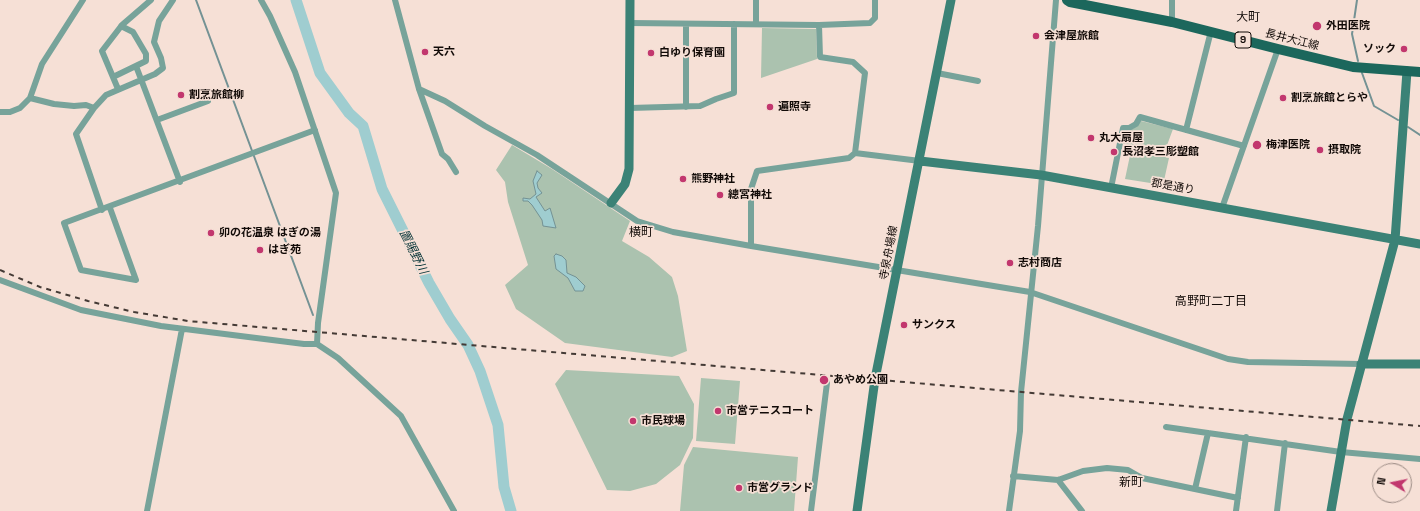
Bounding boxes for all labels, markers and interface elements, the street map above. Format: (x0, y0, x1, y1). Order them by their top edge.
district label: 大町 (1236, 11, 1260, 25)
place label: 外田医院 (1326, 19, 1370, 33)
marker: 外田医院 (1311, 20, 1323, 32)
street label: 長井大江線 (1264, 27, 1320, 53)
place label: 会津屋旅館 (1044, 29, 1099, 43)
marker: 会津屋旅館 (1031, 31, 1041, 41)
road number: 9 (1235, 32, 1251, 48)
place label: ソック (1363, 42, 1396, 56)
marker: ソック (1399, 44, 1409, 54)
place label: 天六 (433, 45, 455, 59)
place label: 白ゆり保育園 (659, 46, 725, 60)
marker: 天六 (420, 47, 430, 57)
marker: 白ゆり保育園 (646, 48, 656, 58)
place label: 割烹旅館柳 (189, 88, 244, 102)
marker: 割烹旅館柳 (176, 90, 186, 100)
place label: 割烹旅館とらや (1291, 91, 1368, 105)
marker: 割烹旅館とらや (1278, 93, 1288, 103)
place label: 遍照寺 (778, 100, 811, 114)
marker: 遍照寺 (765, 102, 775, 112)
place label: 丸大扇屋 (1099, 131, 1143, 145)
marker: 丸大扇屋 (1086, 133, 1096, 143)
place label: 梅津医院 (1266, 138, 1310, 152)
marker: 梅津医院 (1251, 139, 1263, 151)
place label: 摂取院 (1328, 143, 1361, 157)
place label: 長沼孝三彫塑館 (1122, 145, 1199, 159)
marker: 摂取院 (1315, 145, 1325, 155)
marker: 長沼孝三彫塑館 (1109, 147, 1119, 157)
place label: 熊野神社 (691, 172, 735, 186)
marker: 熊野神社 (678, 174, 688, 184)
street label: 郡是通り (1150, 177, 1196, 197)
place label: 總宮神社 (728, 188, 772, 202)
marker: 總宮神社 (715, 190, 725, 200)
street label: 寺泉舟場線 (877, 225, 901, 281)
place label: 卯の花温泉 はぎの湯 (219, 226, 321, 240)
district label: 横町 (629, 226, 653, 240)
water label: 置賜野川 (396, 227, 430, 277)
marker: 卯の花温泉 はぎの湯 (206, 228, 216, 238)
place label: はぎ苑 (268, 243, 301, 257)
marker: はぎ苑 (255, 245, 265, 255)
place label: 志村商店 (1018, 256, 1062, 270)
marker: 志村商店 (1005, 258, 1015, 268)
district label: 高野町二丁目 (1175, 295, 1247, 309)
place label: サンクス (912, 318, 956, 332)
marker: サンクス (899, 320, 909, 330)
place label: あやめ公園 (833, 373, 888, 387)
marker: あやめ公園 (818, 374, 830, 386)
place label: 市営テニスコート (726, 404, 814, 418)
marker: 市営テニスコート (713, 406, 723, 416)
place label: 市民球場 (641, 414, 685, 428)
marker: 市民球場 (628, 416, 638, 426)
north arrow (1372, 463, 1412, 503)
district label: 新町 (1119, 476, 1143, 490)
text: N (1374, 476, 1389, 486)
place label: 市営グランド (747, 481, 813, 495)
marker: 市営グランド (734, 483, 744, 493)

